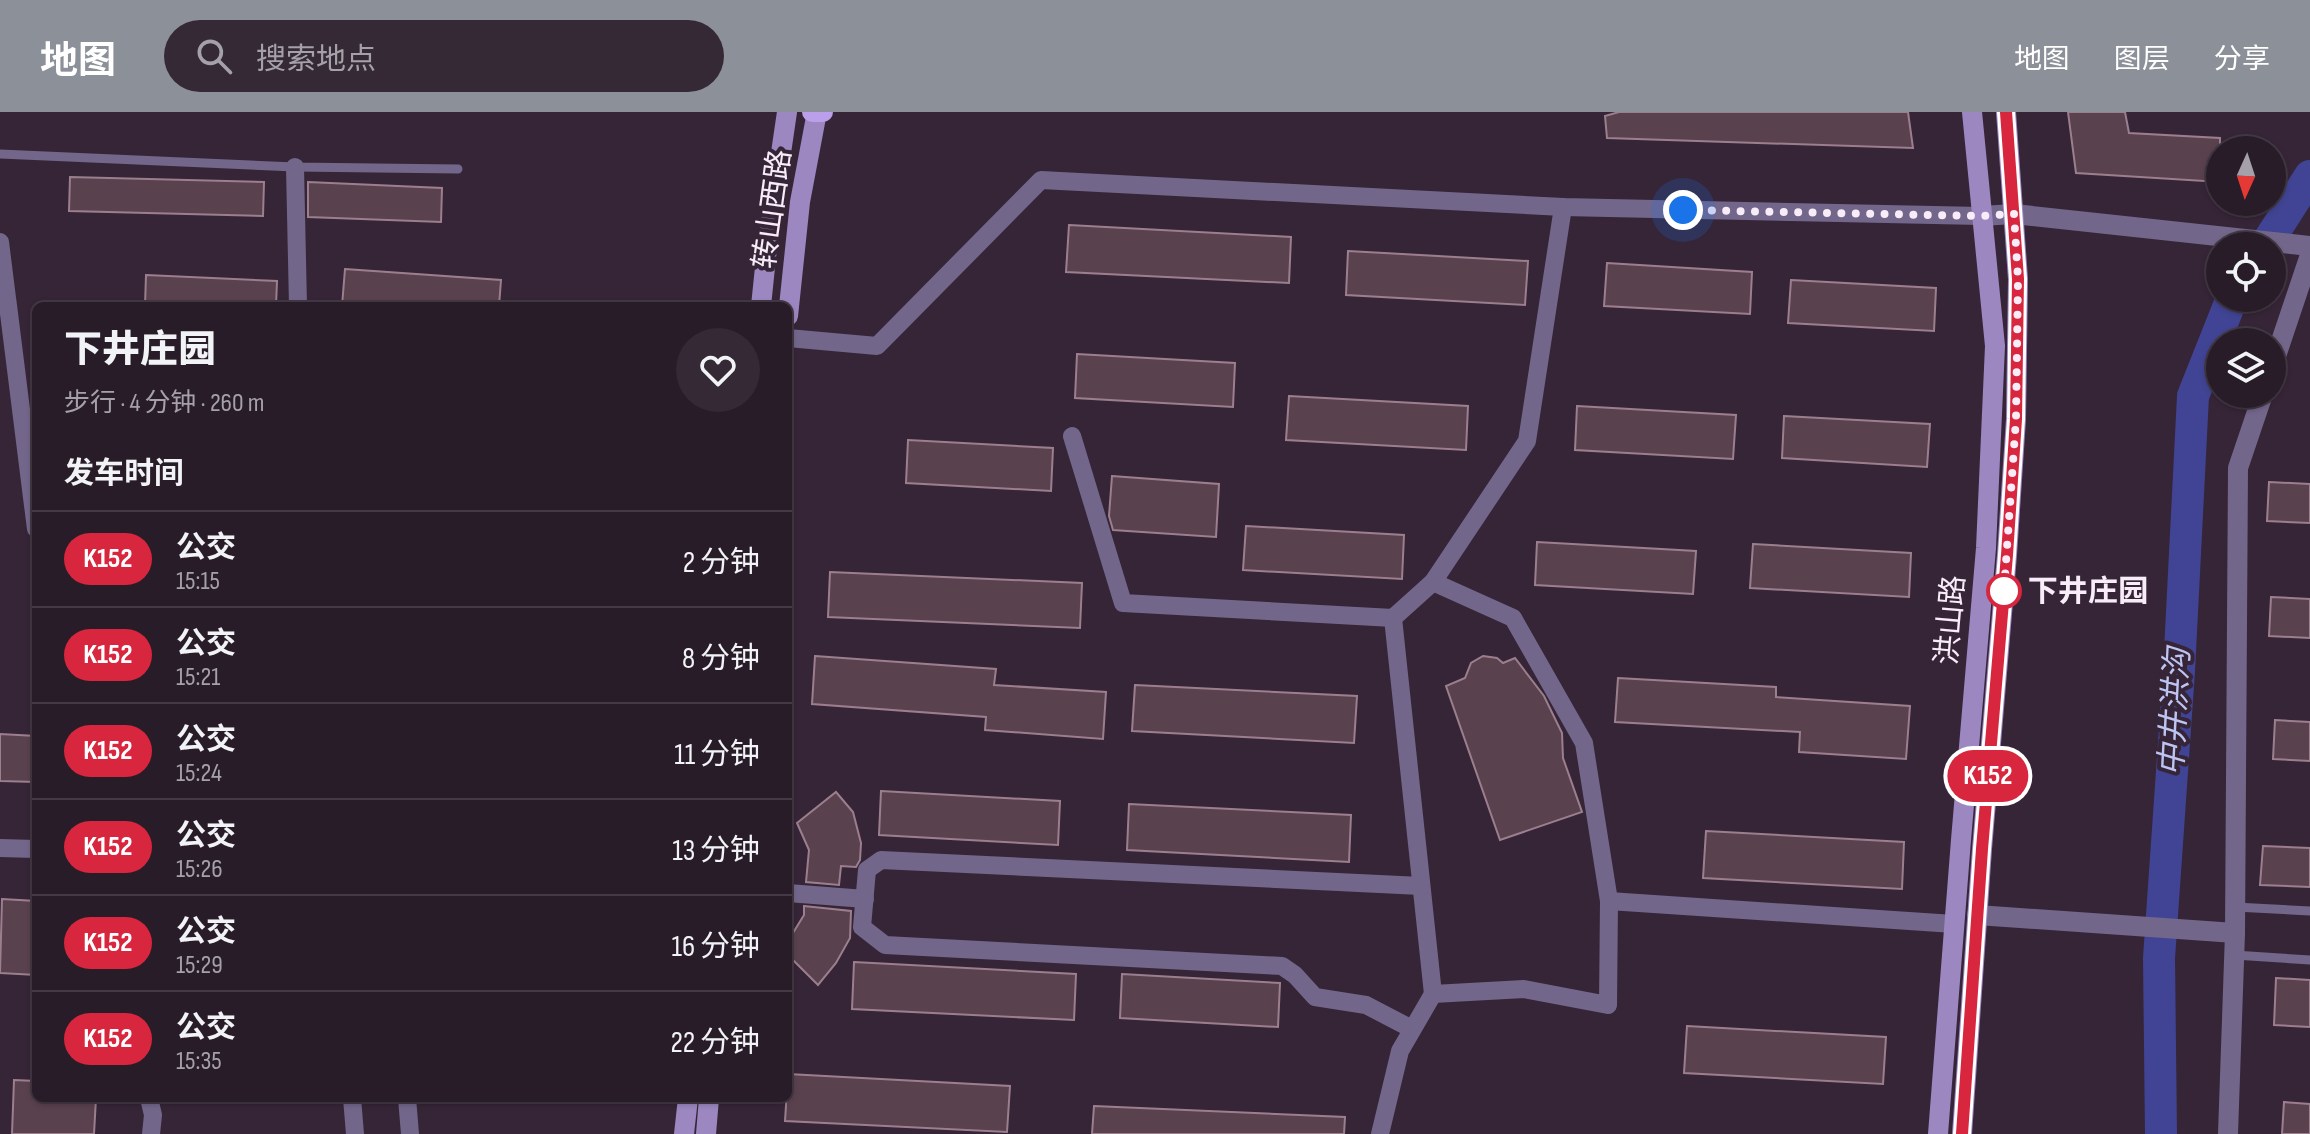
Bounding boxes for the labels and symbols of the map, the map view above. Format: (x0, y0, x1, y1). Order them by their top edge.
north arrow (2206, 136, 2286, 216)
street label: 转山西路 (747, 147, 799, 271)
your location (1663, 190, 1703, 230)
street label: 洪山路 (1929, 574, 1973, 666)
marker: 下井庄园 (1987, 574, 2021, 608)
place label: 下井庄园 (2028, 574, 2148, 610)
water label: 中井洪沟 (2153, 644, 2198, 777)
line badge: K152 (1932, 750, 2044, 802)

